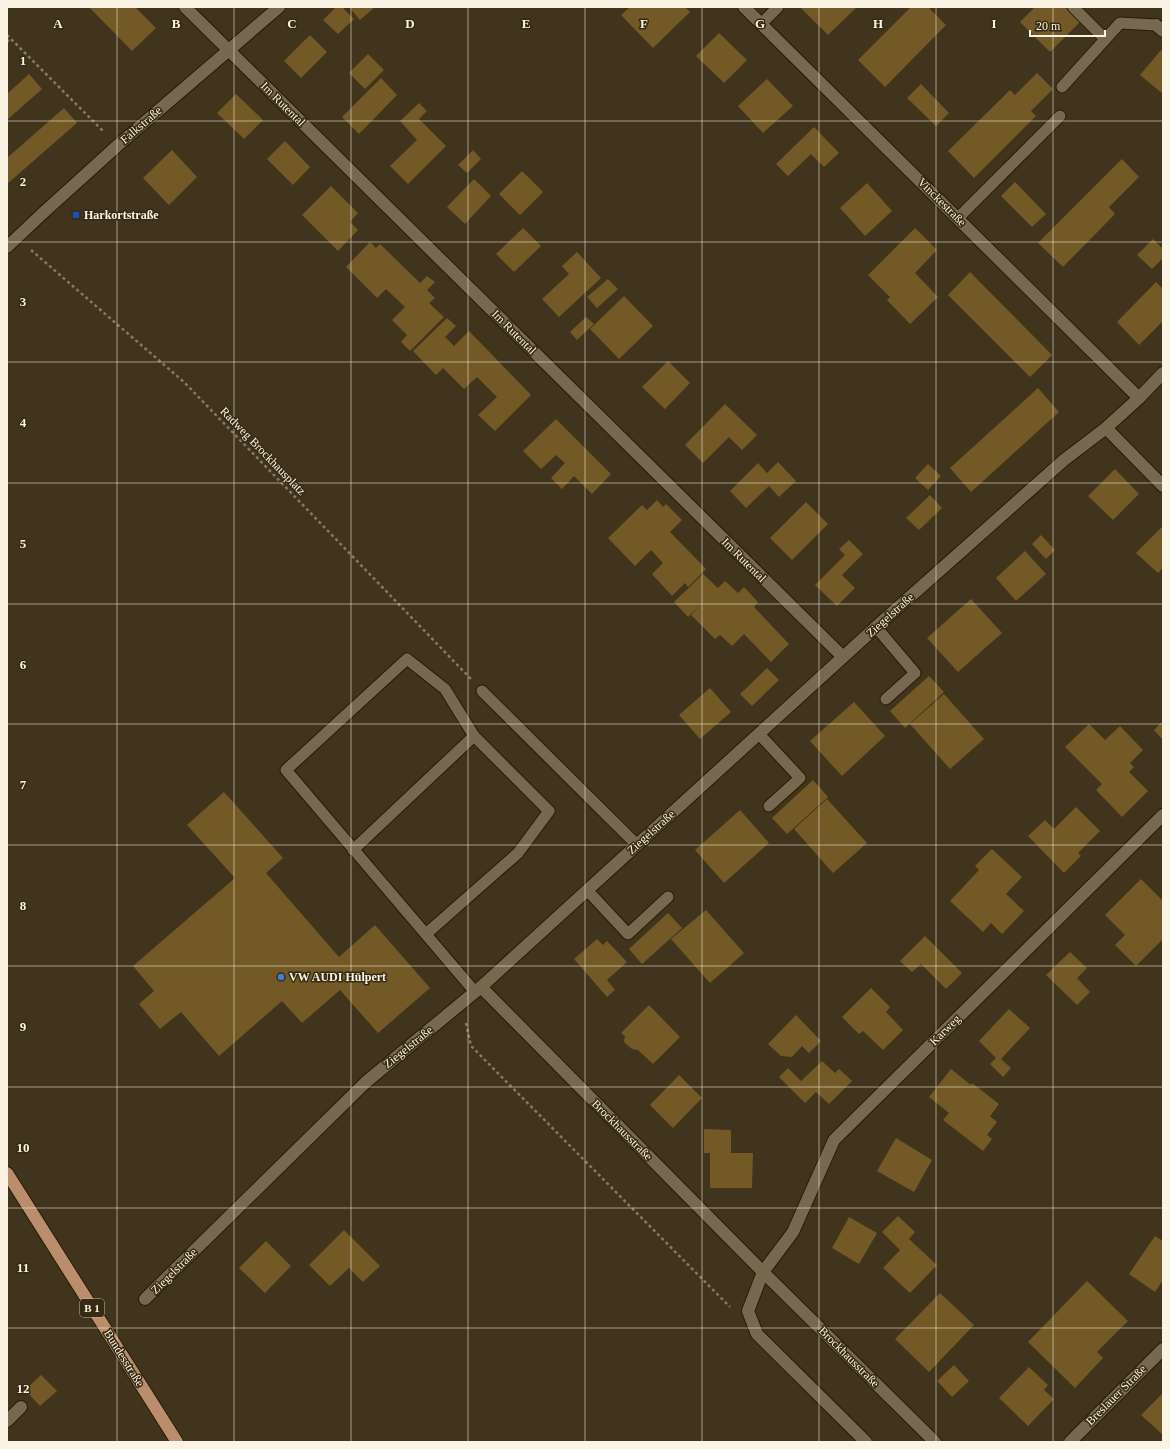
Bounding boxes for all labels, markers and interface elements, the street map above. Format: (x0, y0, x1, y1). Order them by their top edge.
scale bar (1030, 12, 1105, 38)
text: A (53, 16, 63, 31)
text: B (172, 16, 181, 31)
text: C (287, 16, 297, 31)
text: D (405, 16, 415, 31)
text: E (522, 16, 530, 31)
text: F (640, 16, 648, 31)
text: G (755, 16, 765, 31)
text: H (873, 16, 883, 31)
text: I (991, 16, 997, 31)
text: 20 m (1036, 19, 1061, 33)
text: 1 (20, 53, 26, 68)
street label: Im Rutental (258, 79, 309, 130)
street label: Falkstraße (118, 103, 164, 147)
text: 2 (20, 174, 26, 189)
street label: Vinckestraße (915, 175, 969, 229)
place label: Harkortstraße (84, 208, 159, 222)
marker: Harkortstraße (71, 210, 81, 220)
text: 3 (20, 294, 27, 309)
street label: Im Rutental (489, 307, 540, 358)
street label: Radweg Brockhausplatz (217, 404, 309, 498)
text: 4 (20, 415, 27, 430)
street label: Im Rutental (719, 535, 770, 586)
text: 5 (20, 536, 27, 551)
street label: Ziegelstraße (863, 590, 917, 640)
text: 6 (20, 657, 27, 672)
text: 7 (20, 777, 27, 792)
street label: Ziegelstraße (624, 807, 678, 857)
text: 8 (20, 898, 27, 913)
place label: VW AUDI Hülpert (289, 970, 386, 984)
marker: VW AUDI Hülpert (276, 972, 286, 982)
street label: Karweg (927, 1012, 963, 1048)
text: 9 (20, 1019, 27, 1034)
street label: Ziegelstraße (381, 1023, 435, 1071)
street label: Brockhausstraße (589, 1097, 655, 1163)
text: 10 (17, 1140, 30, 1155)
street label: Ziegelstraße (148, 1245, 200, 1297)
text: 11 (17, 1260, 29, 1275)
road number: B 1 (80, 1299, 104, 1317)
street label: Brockhausstraße (816, 1324, 882, 1390)
street label: Bundesstraße (101, 1327, 147, 1389)
street label: Breslauer Straße (1083, 1362, 1149, 1428)
text: 12 (17, 1381, 30, 1396)

